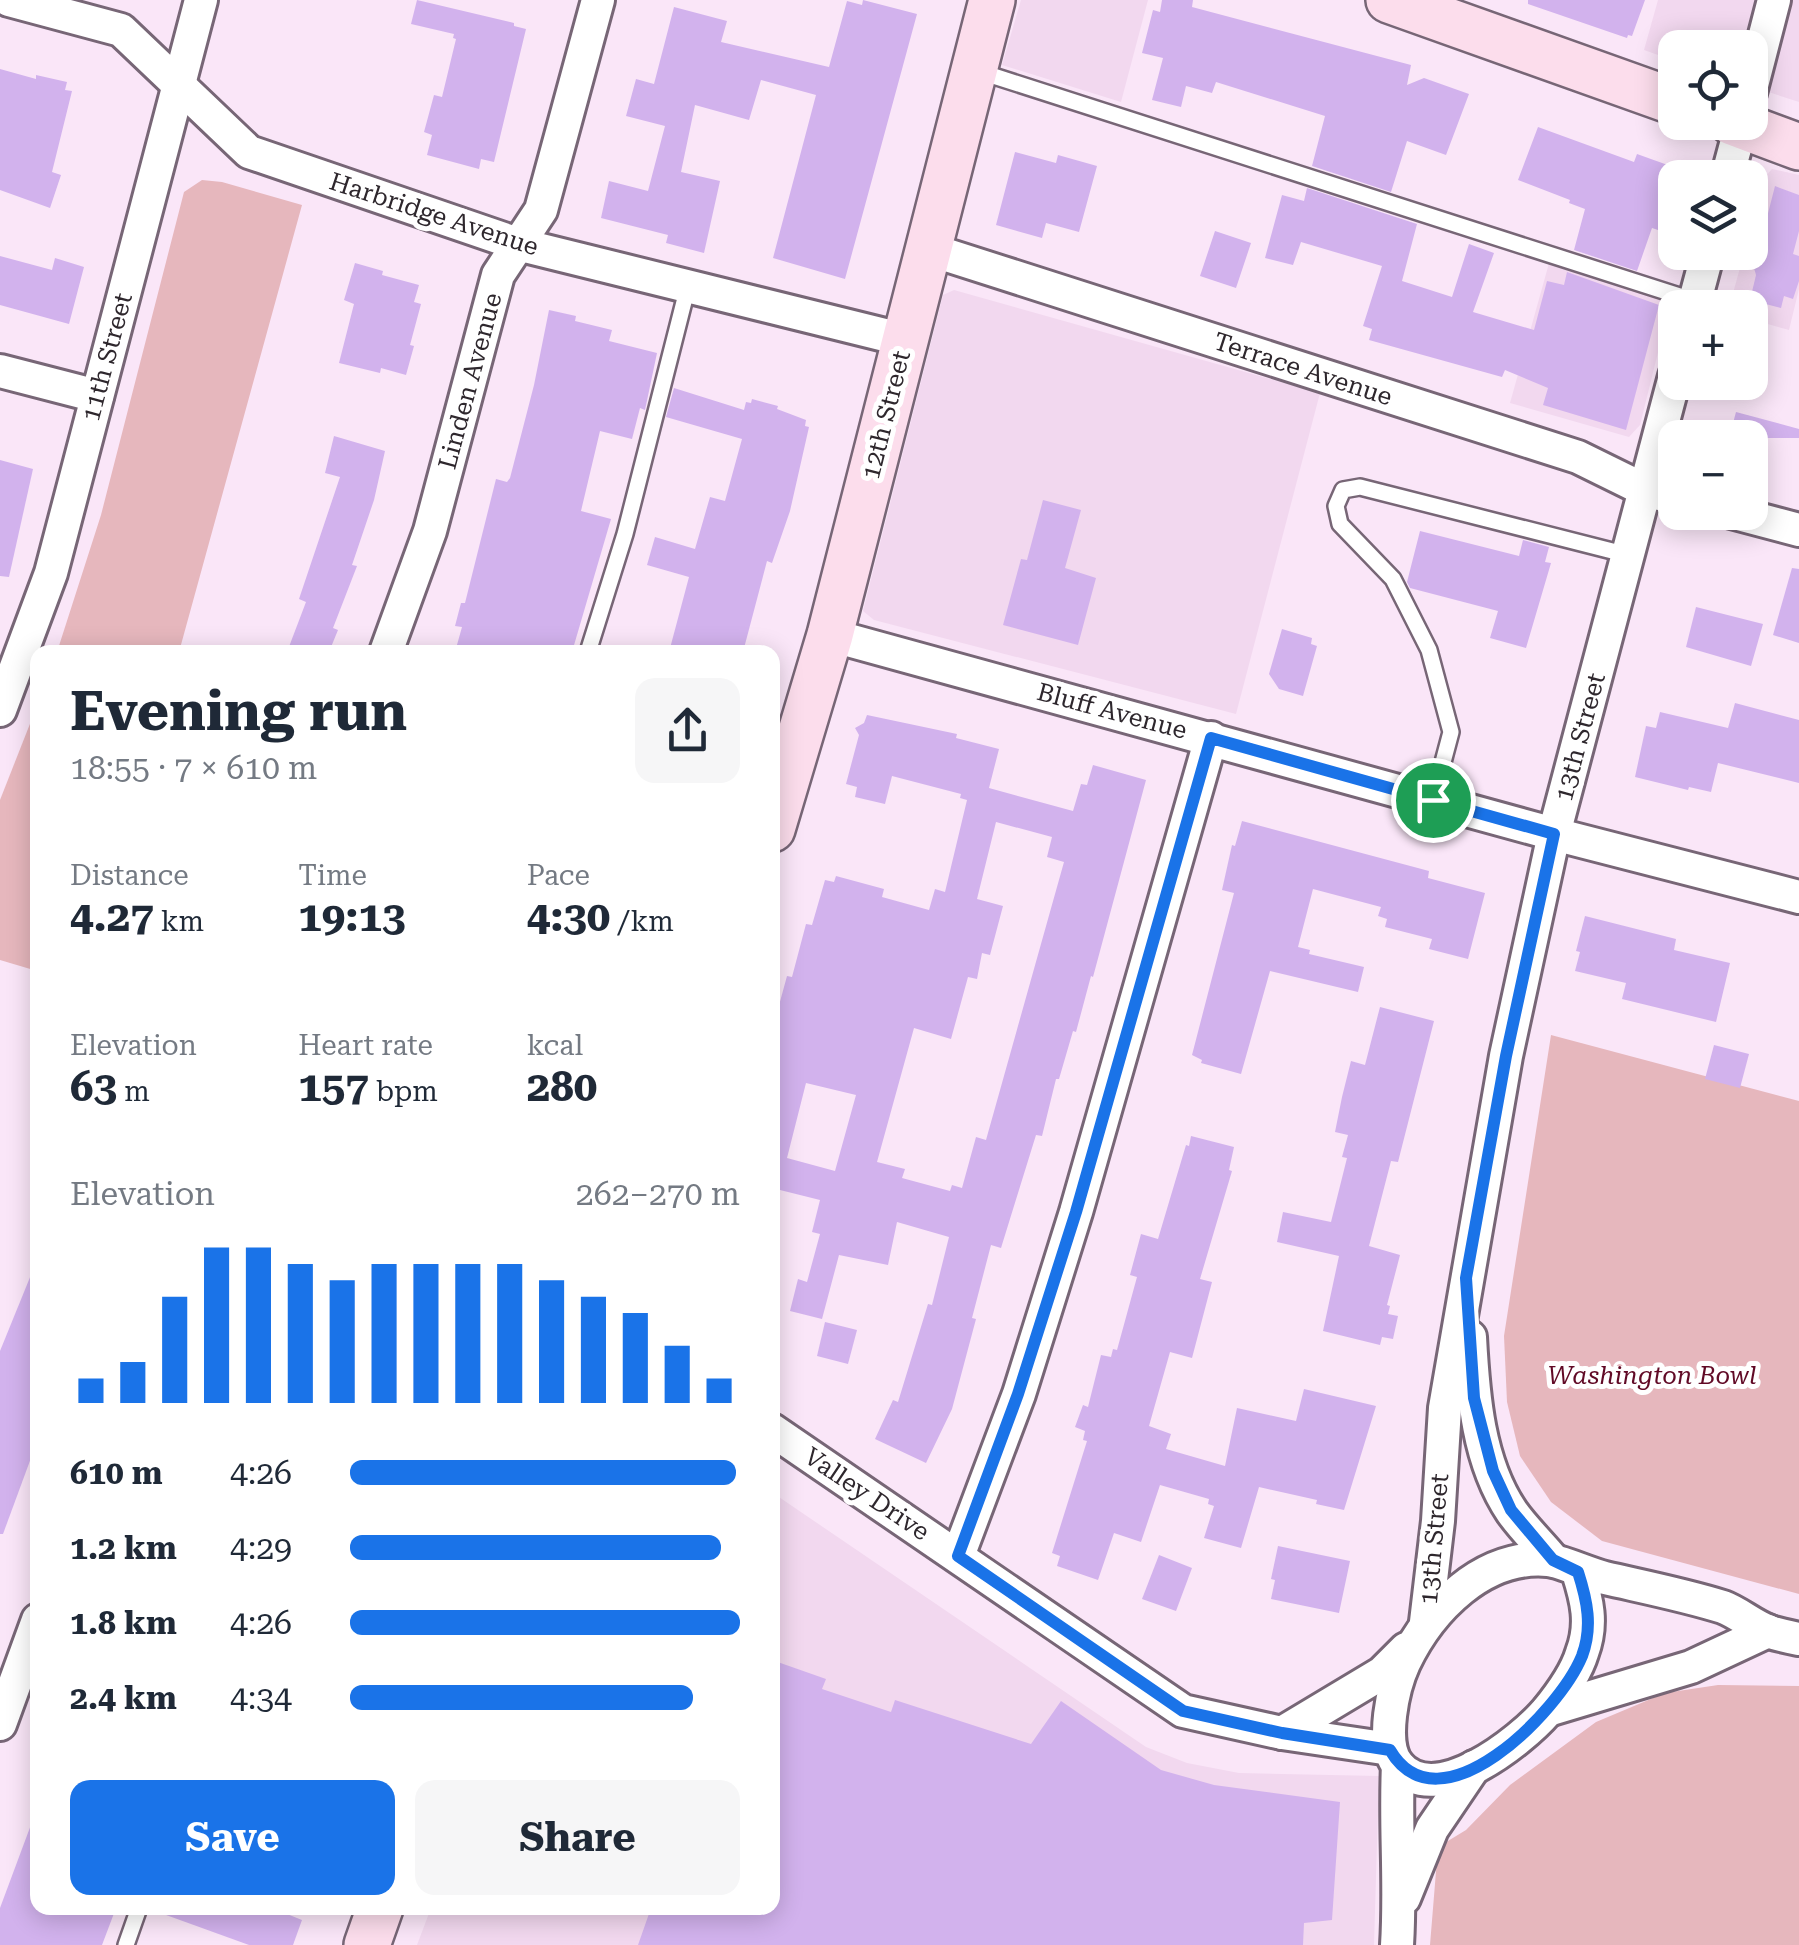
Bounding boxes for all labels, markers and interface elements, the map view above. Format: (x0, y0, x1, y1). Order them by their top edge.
map controls (1658, 30, 1768, 530)
button: locate (1658, 30, 1768, 140)
button: layers (1658, 160, 1768, 270)
street label: Harbridge Avenue (326, 167, 542, 261)
street label: 11th Street (76, 290, 138, 424)
street label: Linden Avenue (433, 290, 507, 472)
button: + (1658, 290, 1768, 400)
street label: Terrace Avenue (1210, 326, 1396, 412)
street label: 12th Street (856, 348, 916, 482)
button: − (1658, 420, 1768, 530)
street label: 13th Street (1549, 670, 1611, 804)
street label: Bluff Avenue (1034, 677, 1190, 745)
button: share (635, 678, 740, 783)
text: Evening run (70, 679, 407, 743)
text: 18:55 · 7 × 610 m (70, 749, 317, 787)
pin (1391, 758, 1476, 843)
icon: arrive (1406, 773, 1461, 828)
text: Distance (70, 859, 189, 892)
text: Time (298, 859, 367, 892)
text: Pace (527, 859, 590, 892)
text: 4.27 (70, 892, 154, 941)
text: 19:13 (298, 892, 406, 941)
text: 4:30 (527, 892, 610, 941)
text: km (154, 905, 204, 938)
text: /km (610, 905, 674, 938)
text: Elevation (70, 1029, 197, 1062)
text: Heart rate (298, 1029, 433, 1062)
text: kcal (527, 1029, 583, 1062)
text: 63 (70, 1062, 117, 1111)
text: 157 (298, 1062, 369, 1111)
text: 280 (527, 1062, 597, 1111)
text: m (117, 1075, 150, 1108)
text: bpm (369, 1075, 438, 1108)
text: Elevation (70, 1175, 215, 1213)
text: 262–270 m (576, 1175, 740, 1213)
park label: Washington Bowl (1548, 1361, 1756, 1390)
street label: Valley Drive (799, 1442, 935, 1546)
text: 610 m (70, 1454, 163, 1492)
text: 4:26 (230, 1454, 292, 1492)
street label: 13th Street (1414, 1472, 1454, 1606)
text: 1.2 km (70, 1529, 177, 1567)
text: 4:29 (230, 1529, 292, 1567)
text: 1.8 km (70, 1604, 177, 1642)
text: 4:26 (230, 1604, 292, 1642)
text: 2.4 km (70, 1679, 177, 1717)
text: 4:34 (230, 1679, 292, 1717)
button: Save (70, 1780, 395, 1895)
button: Share (415, 1780, 740, 1895)

